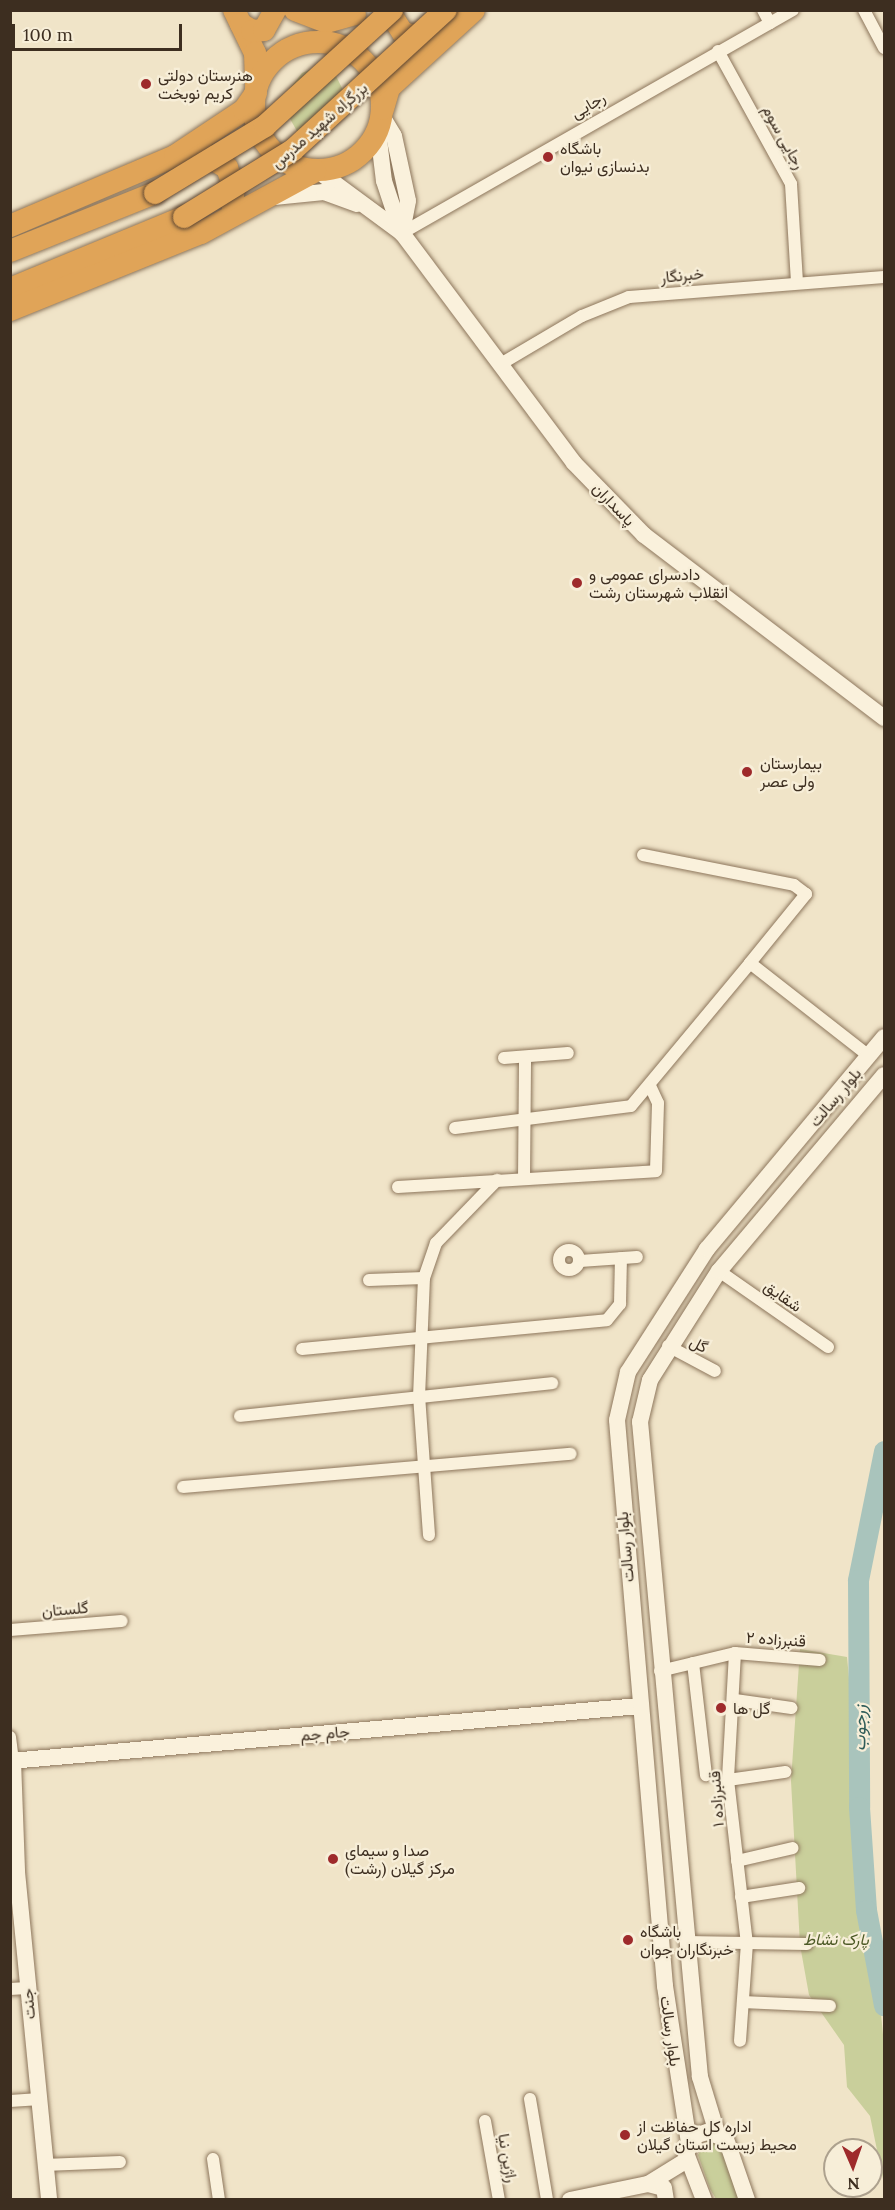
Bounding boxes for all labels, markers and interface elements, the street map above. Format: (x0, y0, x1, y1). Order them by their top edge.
scale bar (15, 12, 184, 50)
text: 100 m (23, 23, 73, 46)
place label: هنرستان دولتی کریم نوبخت (158, 65, 253, 103)
marker: هنرستان دولتی کریم نوبخت (139, 77, 153, 91)
street label: بزرگراه شهید مدرس (267, 78, 371, 172)
street label: رجایی (567, 88, 609, 122)
street label: رجایی سوم (759, 102, 809, 172)
place label: باشگاه بدنسازی نیوان (560, 138, 649, 176)
marker: باشگاه بدنسازی نیوان (541, 150, 555, 164)
street label: خبرنگار (659, 263, 705, 287)
street label: پاسداران (589, 478, 639, 530)
place label: دادسرای عمومی و انقلاب شهرستان رشت (589, 564, 728, 602)
marker: دادسرای عمومی و انقلاب شهرستان رشت (570, 576, 584, 590)
place label: بیمارستان ولی عصر (760, 753, 822, 791)
marker: بیمارستان ولی عصر (738, 763, 756, 781)
street label: بلوار رسالت (805, 1064, 865, 1130)
street label: شقایق (760, 1276, 806, 1316)
street label: گل (687, 1331, 711, 1357)
street label: بلوار رسالت (612, 1511, 638, 1583)
street label: گلستان (41, 1597, 89, 1621)
street label: قنبرزاده ۲ (745, 1627, 807, 1651)
place label: گل ها (733, 1698, 770, 1718)
marker: گل ها (714, 1701, 728, 1715)
water label: زرجوب (849, 1705, 871, 1751)
street label: جام جم (300, 1721, 350, 1745)
street label: قنبرزاده ۱ (704, 1770, 728, 1828)
place label: صدا و سیمای مرکز گیلان (رشت) (345, 1840, 455, 1878)
marker: صدا و سیمای مرکز گیلان (رشت) (326, 1852, 340, 1866)
place label: باشگاه خبرنگاران جوان (640, 1921, 734, 1959)
park label: پارک نشاط (803, 1929, 869, 1949)
marker: باشگاه خبرنگاران جوان (621, 1933, 635, 1947)
street label: جنت (17, 1988, 39, 2020)
street label: بلوار رسالت (657, 1995, 685, 2067)
place label: اداره کل حفاظت از محیط زیست استان گیلان (637, 2116, 797, 2154)
marker: اداره کل حفاظت از محیط زیست استان گیلان (618, 2128, 632, 2142)
street label: راژین نیا (494, 2132, 522, 2184)
north arrow (823, 2138, 883, 2198)
text: N (847, 2174, 860, 2194)

